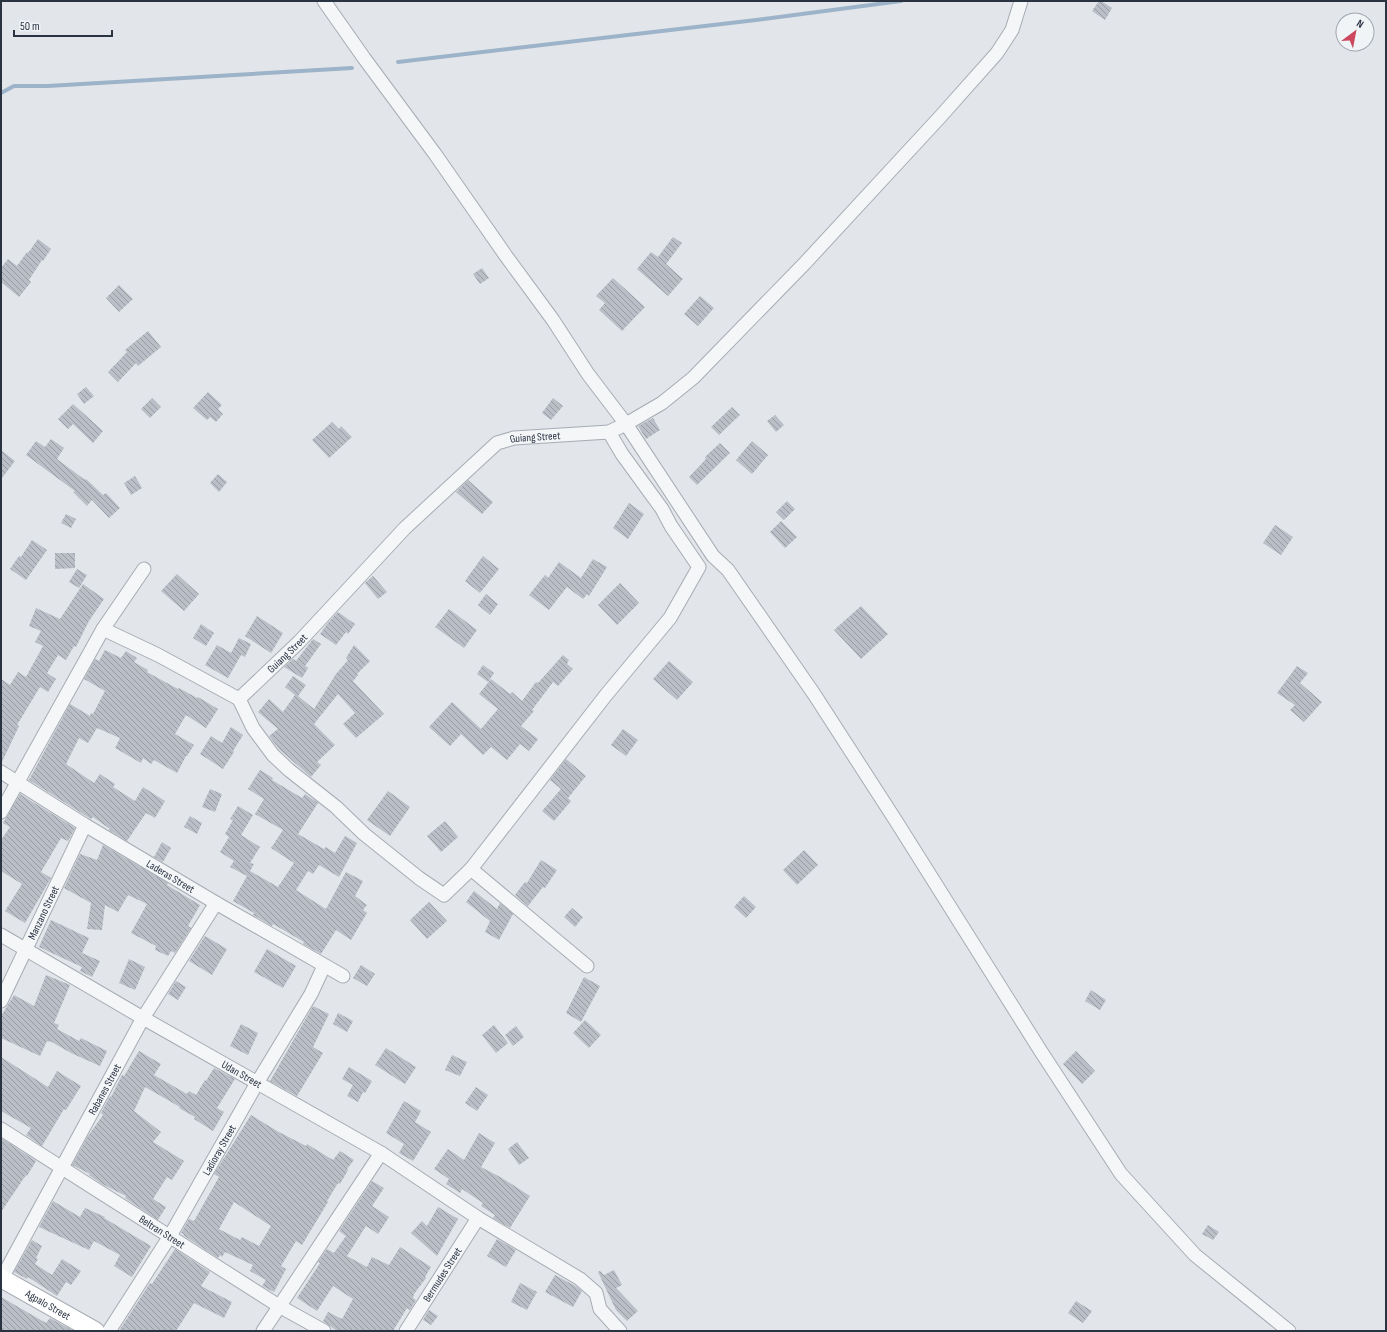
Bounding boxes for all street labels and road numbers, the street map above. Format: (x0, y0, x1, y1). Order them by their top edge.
street label: Guiang Street (508, 429, 561, 446)
street label: Guiang Street (265, 631, 311, 676)
street label: Laderas Street (144, 857, 197, 896)
street label: Manzano Street (25, 883, 62, 942)
street label: Udan Street (219, 1058, 264, 1091)
street label: Rabanes Street (86, 1061, 124, 1117)
street label: Ladioray Street (200, 1122, 239, 1178)
street label: Beltran Street (137, 1213, 188, 1252)
street label: Bermudes Street (420, 1245, 465, 1304)
street label: Agpalo Street (22, 1287, 73, 1323)

